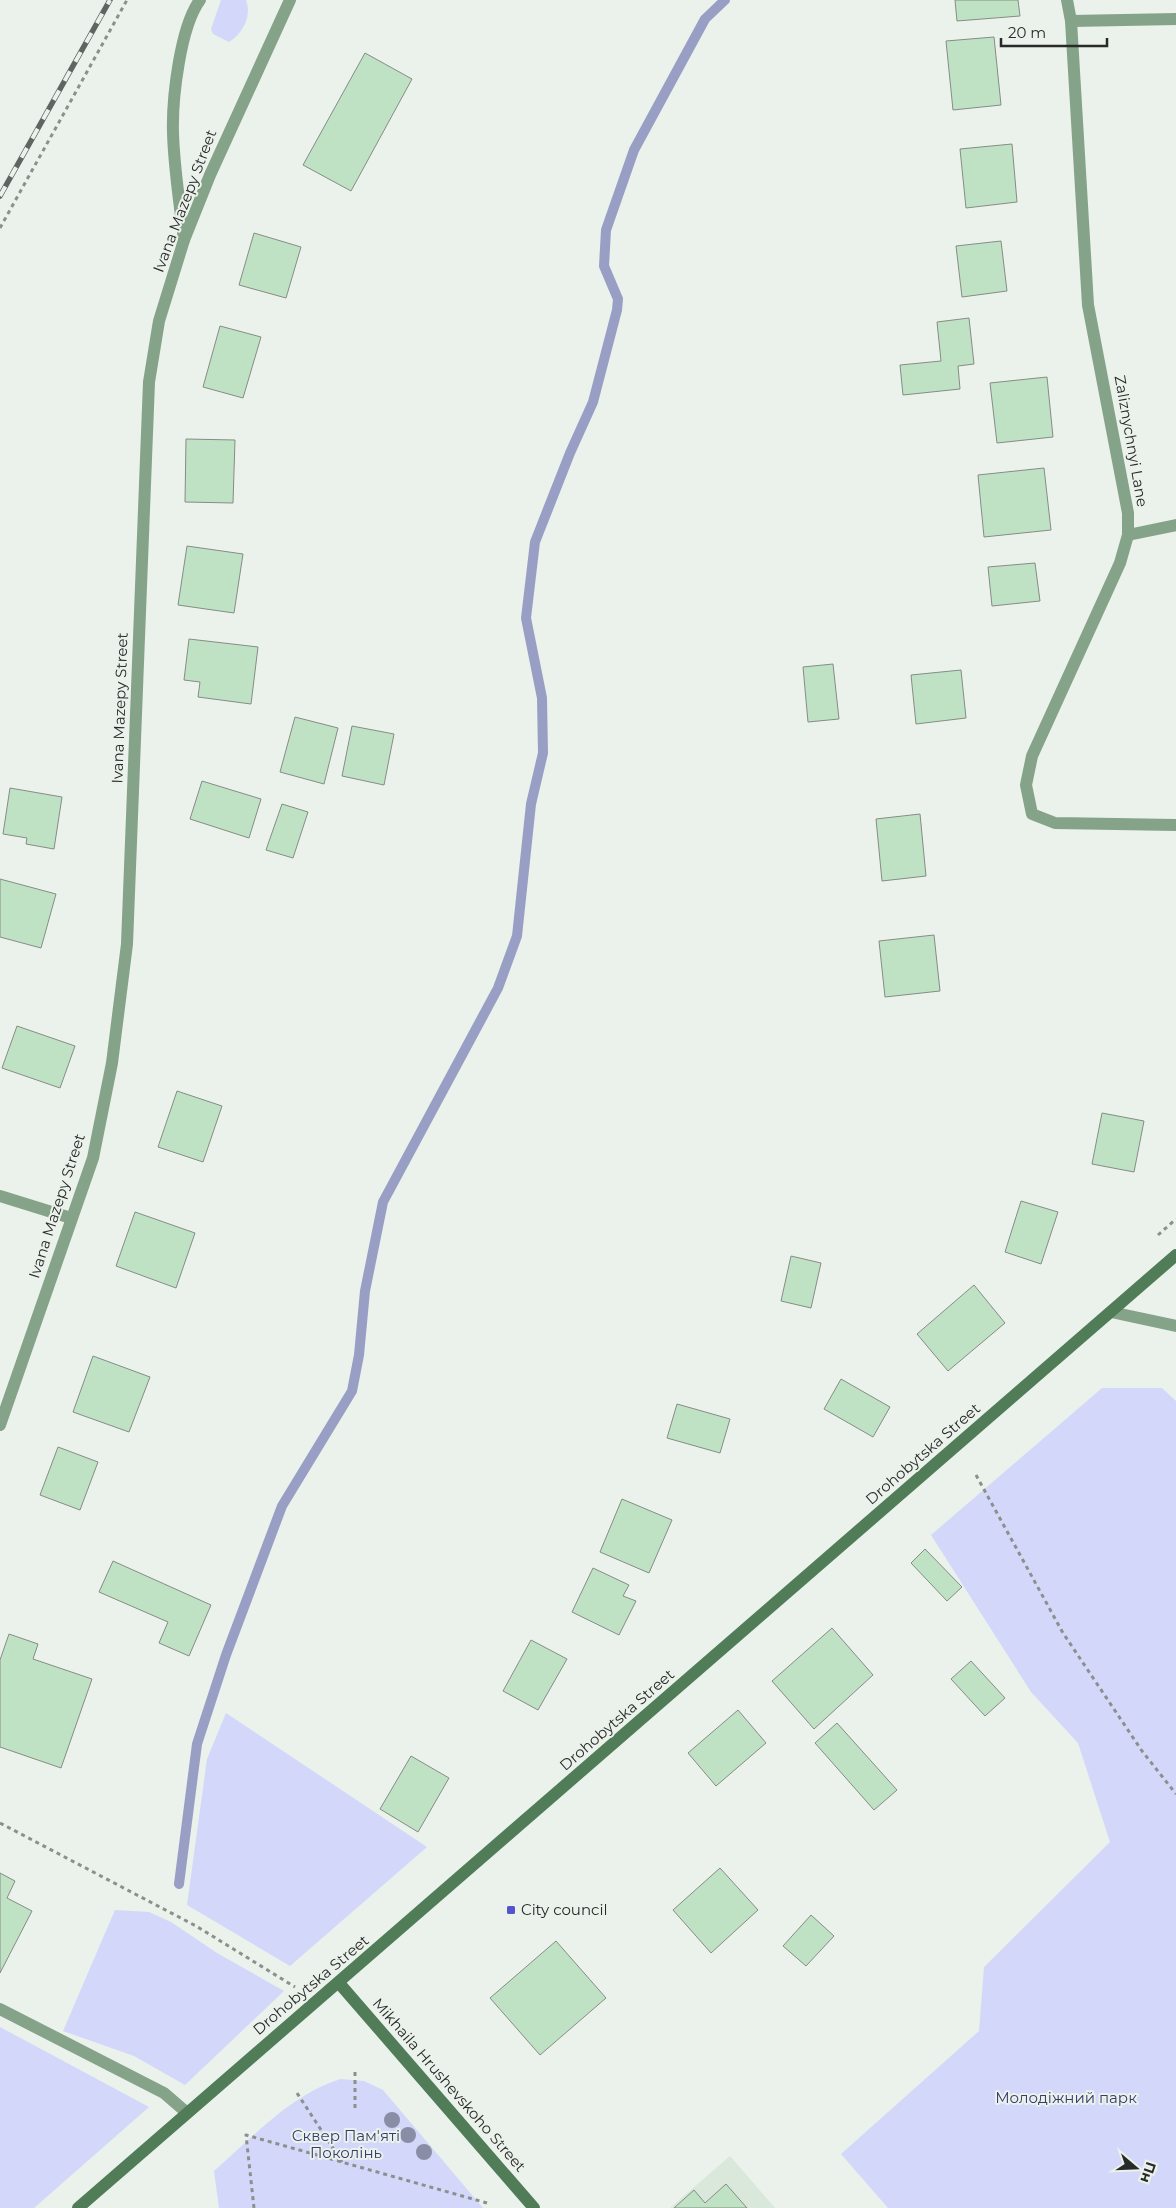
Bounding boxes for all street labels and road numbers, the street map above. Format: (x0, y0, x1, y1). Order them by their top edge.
street label: Ivana Mazepy Street (149, 127, 221, 275)
street label: Zaliznychnyi Lane (1111, 374, 1152, 508)
street label: Ivana Mazepy Street (107, 632, 132, 784)
street label: Ivana Mazepy Street (24, 1131, 89, 1281)
street label: Drohobytska Street (861, 1399, 984, 1509)
street label: Drohobytska Street (555, 1665, 678, 1775)
street label: Drohobytska Street (249, 1931, 373, 2039)
street label: Mikhaila Hrushevskoho Street (369, 1994, 530, 2175)

